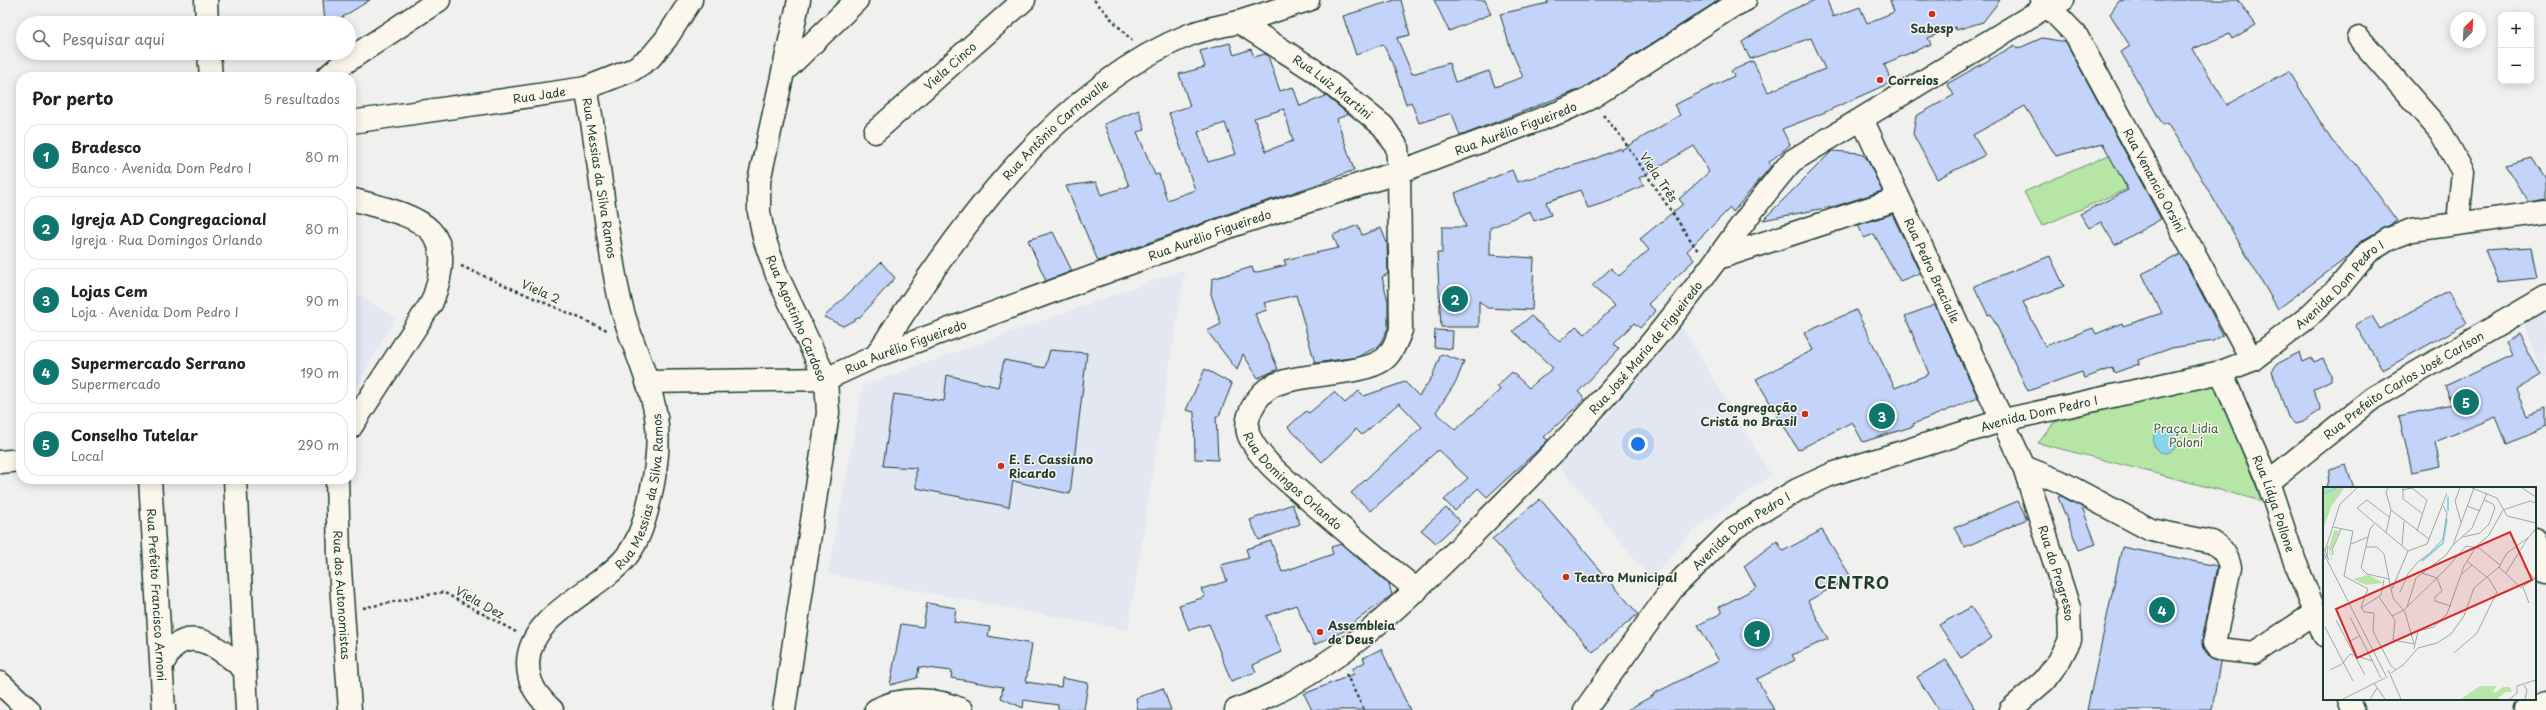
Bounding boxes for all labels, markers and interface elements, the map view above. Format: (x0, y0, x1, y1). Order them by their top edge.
marker: Sabesp (1927, 9, 1937, 19)
north arrow (2450, 12, 2486, 48)
map controls (2498, 12, 2534, 84)
button: + (2498, 12, 2534, 48)
search box (16, 16, 356, 60)
place label: Sabesp (1910, 19, 1954, 37)
icon: search (30, 27, 52, 49)
text: Pesquisar aqui (62, 27, 165, 50)
street label: Viela Cinco (920, 37, 980, 94)
button: − (2498, 48, 2534, 84)
street label: Rua Luiz Martini (1289, 50, 1376, 123)
place label: Correios (1888, 71, 1939, 89)
street label: Rua Antônio Carnavalle (998, 74, 1112, 184)
marker: Correios (1875, 75, 1885, 85)
street label: Rua Jade (511, 82, 567, 108)
text: Por perto (32, 85, 113, 111)
text: 5 resultados (263, 89, 340, 108)
street label: Rua Messias da Silva Ramos (578, 96, 622, 260)
street label: Rua Aurélio Figueiredo (1452, 97, 1580, 160)
street label: Rua Venancio Orsini (2119, 125, 2190, 236)
text: Bradesco (71, 135, 141, 158)
text: 1 (43, 147, 49, 166)
text: 80 m (305, 147, 339, 166)
street label: Viela Três (1636, 148, 1683, 206)
text: Banco · Avenida Dom Pedro I (71, 158, 252, 177)
street label: Rua Aurélio Figueiredo (1146, 205, 1274, 265)
text: Igreja AD Congregacional (71, 207, 266, 230)
street label: Rua Pedro Bracialle (1900, 215, 1965, 326)
text: 2 (41, 219, 51, 238)
text: 80 m (305, 219, 339, 238)
text: Igreja · Rua Domingos Orlando (71, 230, 262, 249)
street label: Avenida Dom Pedro I (2291, 235, 2387, 333)
street label: Rua Agostinho Cardoso (762, 252, 832, 384)
street label: Viela 2 (519, 274, 563, 308)
street label: Rua José Maria de Figueiredo (1585, 277, 1707, 418)
text: Lojas Cem (71, 279, 148, 302)
pin: 2 (1442, 284, 1468, 314)
text: 3 (42, 291, 50, 310)
text: 90 m (306, 291, 339, 310)
text: Loja · Avenida Dom Pedro I (71, 302, 239, 321)
street label: Rua Aurélio Figueiredo (842, 315, 969, 378)
street label: Rua Prefeito Carlos José Carlson (2319, 326, 2487, 443)
text: Supermercado Serrano (71, 351, 246, 374)
text: 4 (42, 363, 50, 382)
text: 190 m (300, 363, 339, 382)
text: Supermercado (71, 374, 161, 393)
pin: 5 (2453, 387, 2479, 417)
street label: Avenida Dom Pedro I (1978, 391, 2100, 436)
place label: Congregação Cristã no Brasil (1700, 398, 1797, 430)
pin: 3 (1869, 401, 1895, 431)
marker: Congregação Cristã no Brasil (1800, 409, 1810, 419)
street label: Rua Messias da Silva Ramos (610, 412, 667, 573)
park label: Praça Lidia Poloni (2153, 419, 2219, 451)
text: Conselho Tutelar (71, 423, 198, 446)
street label: Rua Domingos Orlando (1239, 429, 1346, 534)
your location (1628, 434, 1648, 454)
text: 5 (42, 435, 50, 454)
text: 290 m (298, 435, 339, 454)
text: Local (71, 446, 104, 465)
place label: E. E. Cassiano Ricardo (1009, 450, 1093, 482)
street label: Rua Lídya Pollone (2248, 452, 2300, 555)
marker: E. E. Cassiano Ricardo (996, 461, 1006, 471)
street label: Avenida Dom Pedro I (1688, 487, 1794, 574)
inset map (2323, 487, 2536, 700)
street label: Rua Prefeito Francisco Arnoni (143, 508, 171, 682)
street label: Rua do Progresso (2034, 523, 2078, 622)
street label: Rua dos Autonomistas (329, 530, 355, 660)
place label: Teatro Municipal (1574, 568, 1677, 586)
district label: CENTRO (1814, 570, 1890, 594)
marker: Teatro Municipal (1561, 572, 1571, 582)
street label: Viela Dez (452, 581, 508, 623)
pin: 4 (2149, 595, 2175, 625)
place label: Assembleia de Deus (1327, 616, 1396, 648)
pin: 1 (1744, 619, 1770, 649)
marker: Assembleia de Deus (1315, 627, 1325, 637)

